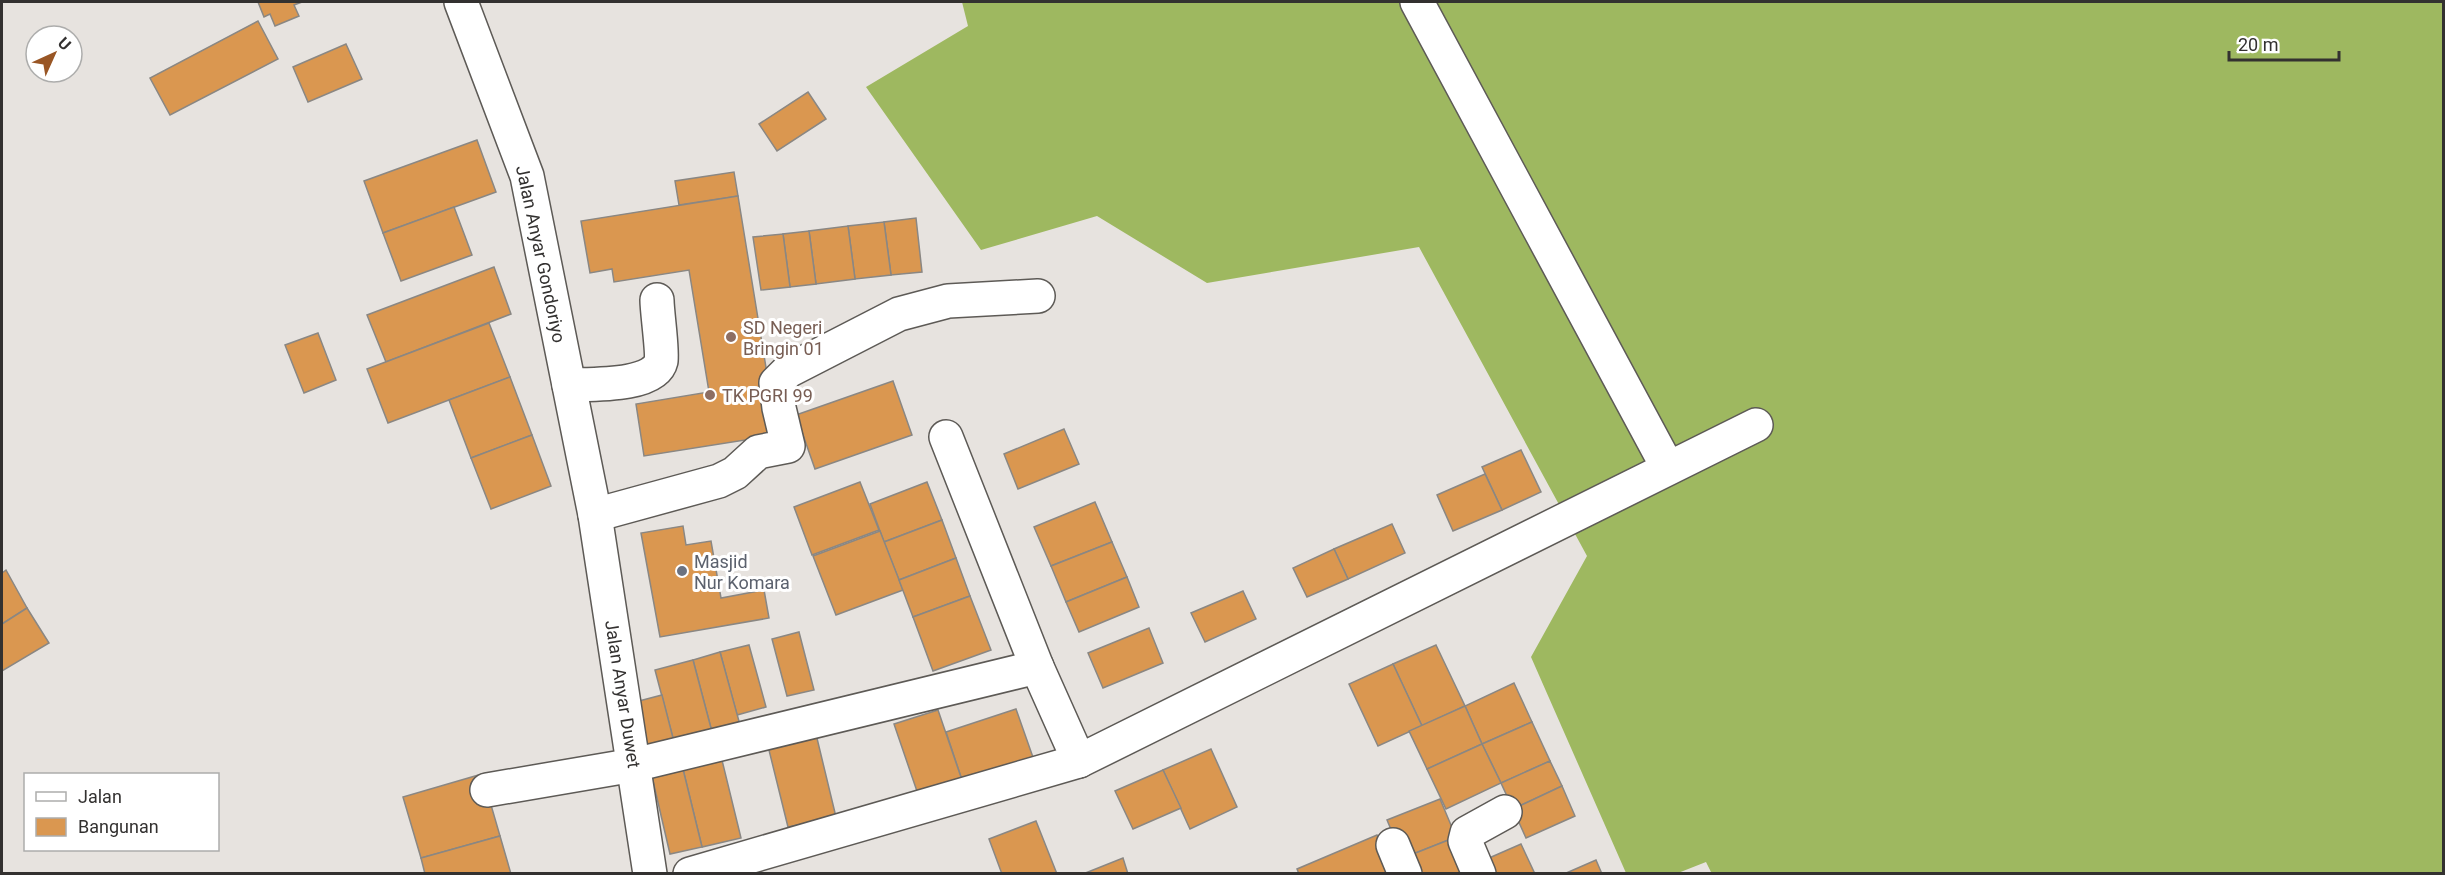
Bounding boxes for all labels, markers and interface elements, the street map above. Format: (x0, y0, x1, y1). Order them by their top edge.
north arrow (24, 24, 84, 84)
scale bar (2229, 24, 2338, 62)
text: U (54, 33, 75, 54)
text: 20 m (2238, 34, 2278, 55)
street label: Jalan Anyar Gondoriyo (512, 163, 570, 345)
place label: SD Negeri Bringin 01 (743, 317, 824, 359)
marker: SD Negeri Bringin 01 (724, 330, 738, 344)
place label: TK PGRI 99 (722, 385, 813, 406)
marker: TK PGRI 99 (703, 388, 717, 402)
place label: Masjid Nur Komara (694, 551, 790, 593)
marker: Masjid Nur Komara (675, 564, 689, 578)
street label: Jalan Anyar Duwet (601, 619, 645, 770)
legend (24, 773, 219, 851)
text: Jalan (78, 786, 122, 807)
text: Bangunan (78, 816, 159, 837)

